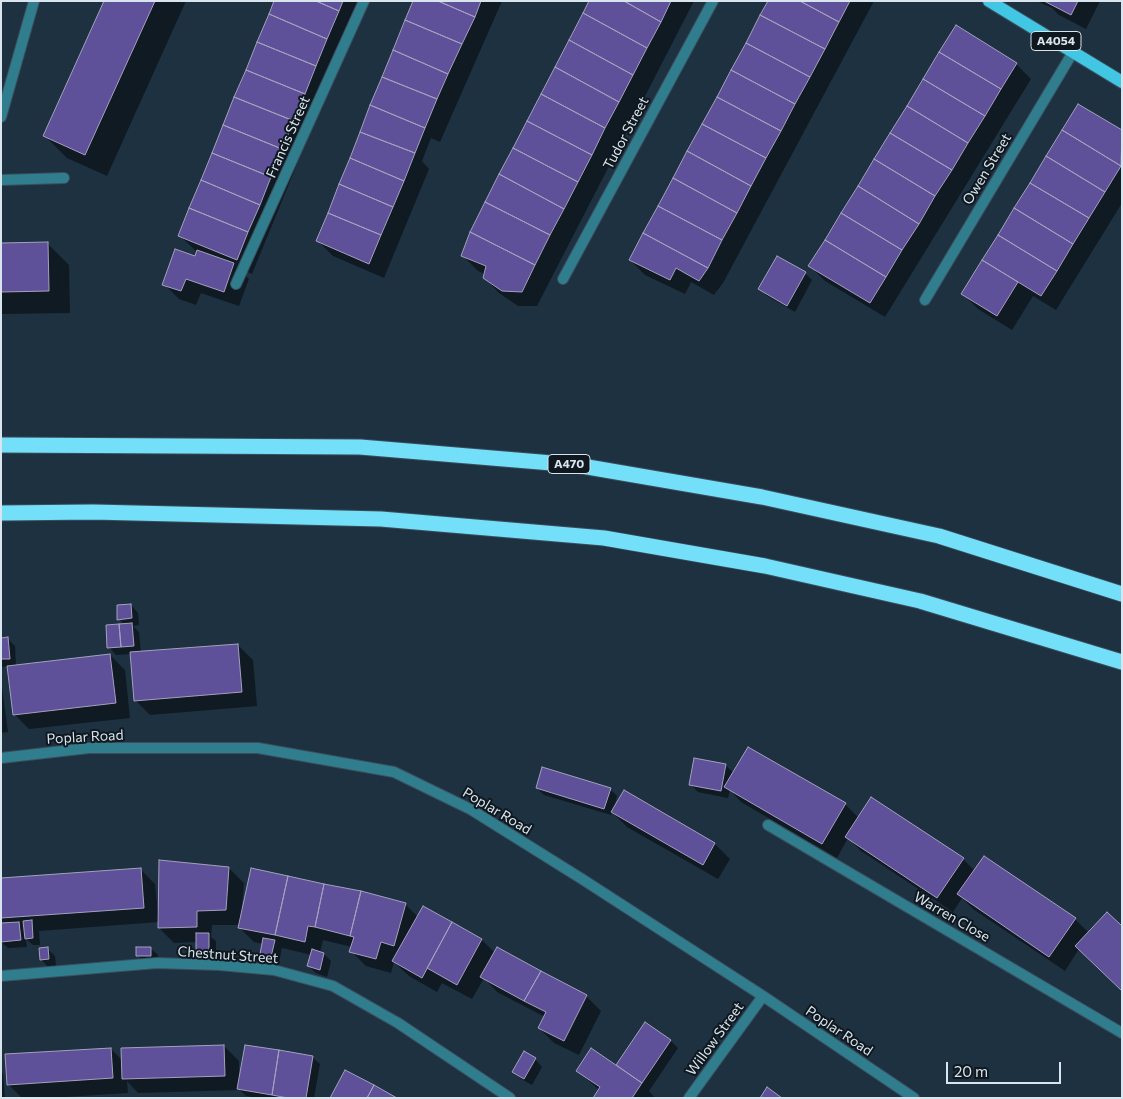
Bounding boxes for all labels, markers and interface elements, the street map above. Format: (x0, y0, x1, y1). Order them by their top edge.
road number: A4054 (1031, 31, 1081, 50)
street label: Francis Street (262, 93, 314, 181)
street label: Tudor Street (600, 94, 652, 172)
street label: Owen Street (959, 130, 1015, 208)
road number: A470 (548, 454, 590, 474)
street label: Poplar Road (46, 727, 124, 747)
street label: Poplar Road (460, 784, 534, 838)
street label: Warren Close (911, 888, 993, 946)
street label: Chestnut Street (177, 943, 279, 967)
street label: Willow Street (683, 999, 747, 1079)
street label: Poplar Road (802, 1002, 876, 1060)
scale bar (948, 1052, 1063, 1084)
text: 20 m (954, 1062, 988, 1080)

